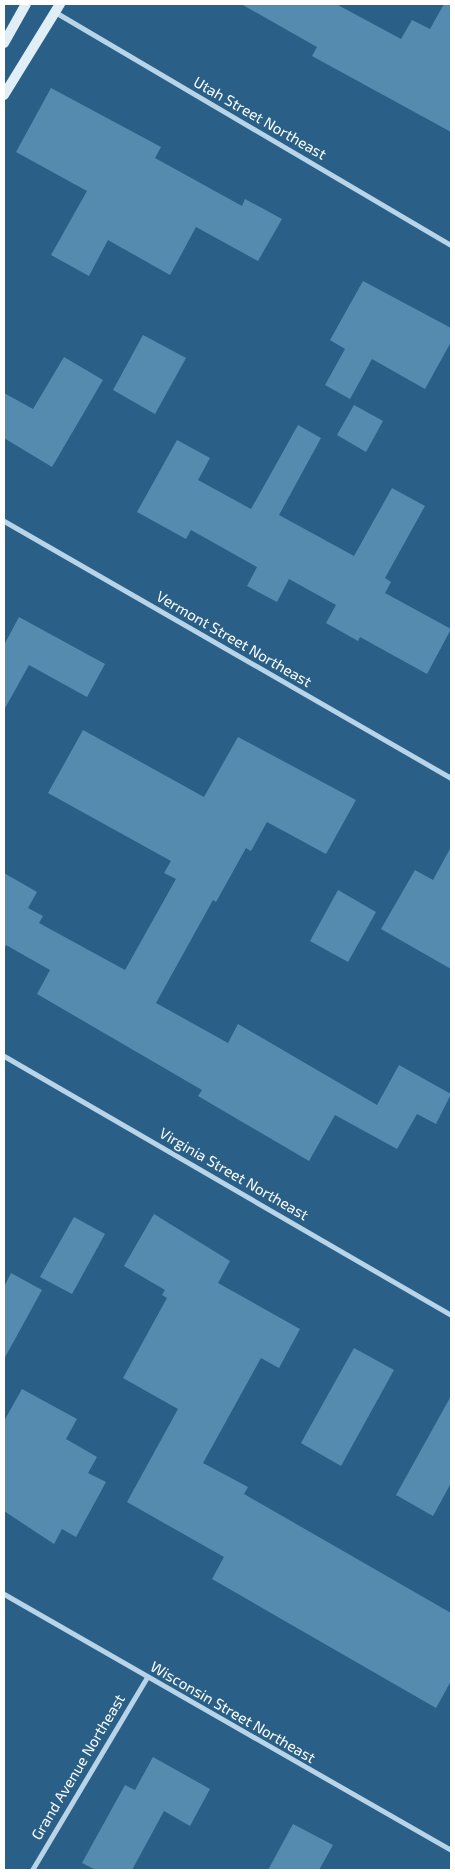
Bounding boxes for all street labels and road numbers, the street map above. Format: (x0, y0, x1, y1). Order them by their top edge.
street label: Utah Street Northeast (190, 73, 330, 163)
street label: Vermont Street Northeast (153, 587, 315, 691)
street label: Virginia Street Northeast (156, 1124, 312, 1224)
street label: Wisconsin Street Northeast (147, 1657, 319, 1767)
street label: Grand Avenue Northeast (27, 1691, 129, 1843)

